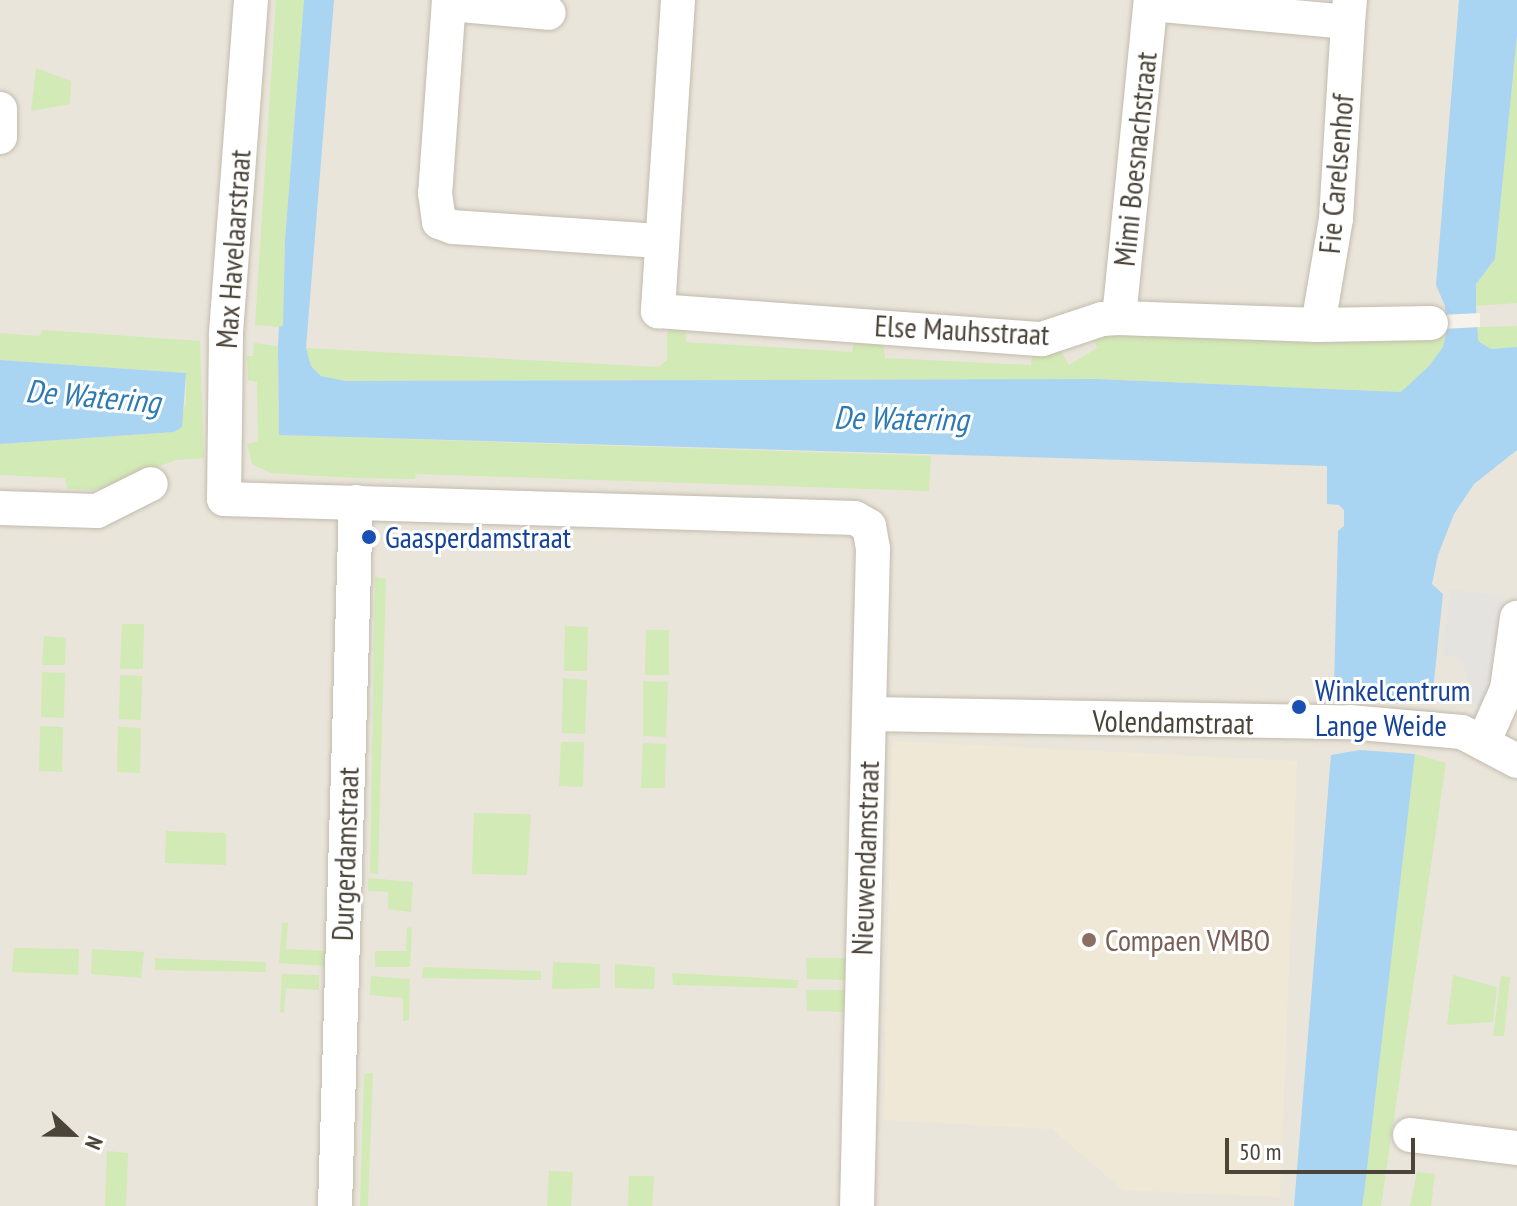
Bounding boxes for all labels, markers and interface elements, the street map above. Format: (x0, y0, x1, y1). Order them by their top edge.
street label: Mimi Boesnachstraat (1106, 50, 1164, 268)
street label: Fie Carelsenhof (1311, 93, 1361, 255)
street label: Max Havelaarstraat (208, 148, 258, 350)
street label: Else Mauhsstraat (874, 307, 1050, 353)
water label: De Watering (24, 371, 162, 421)
water label: De Watering (833, 398, 969, 438)
place label: Gaasperdamstraat (385, 519, 571, 555)
marker: Gaasperdamstraat (360, 528, 378, 546)
place label: Winkelcentrum Lange Weide (1315, 672, 1470, 742)
marker: Winkelcentrum Lange Weide (1290, 698, 1308, 716)
street label: Volendamstraat (1092, 703, 1254, 741)
street label: Nieuwendamstraat (844, 760, 886, 956)
street label: Durgerdamstraat (324, 766, 366, 942)
place label: Compaen VMBO (1105, 922, 1271, 958)
marker: Compaen VMBO (1080, 931, 1098, 949)
north arrow (32, 1094, 112, 1174)
scale bar (1229, 1122, 1419, 1172)
text: N (79, 1132, 109, 1154)
text: 50 m (1239, 1136, 1281, 1167)

